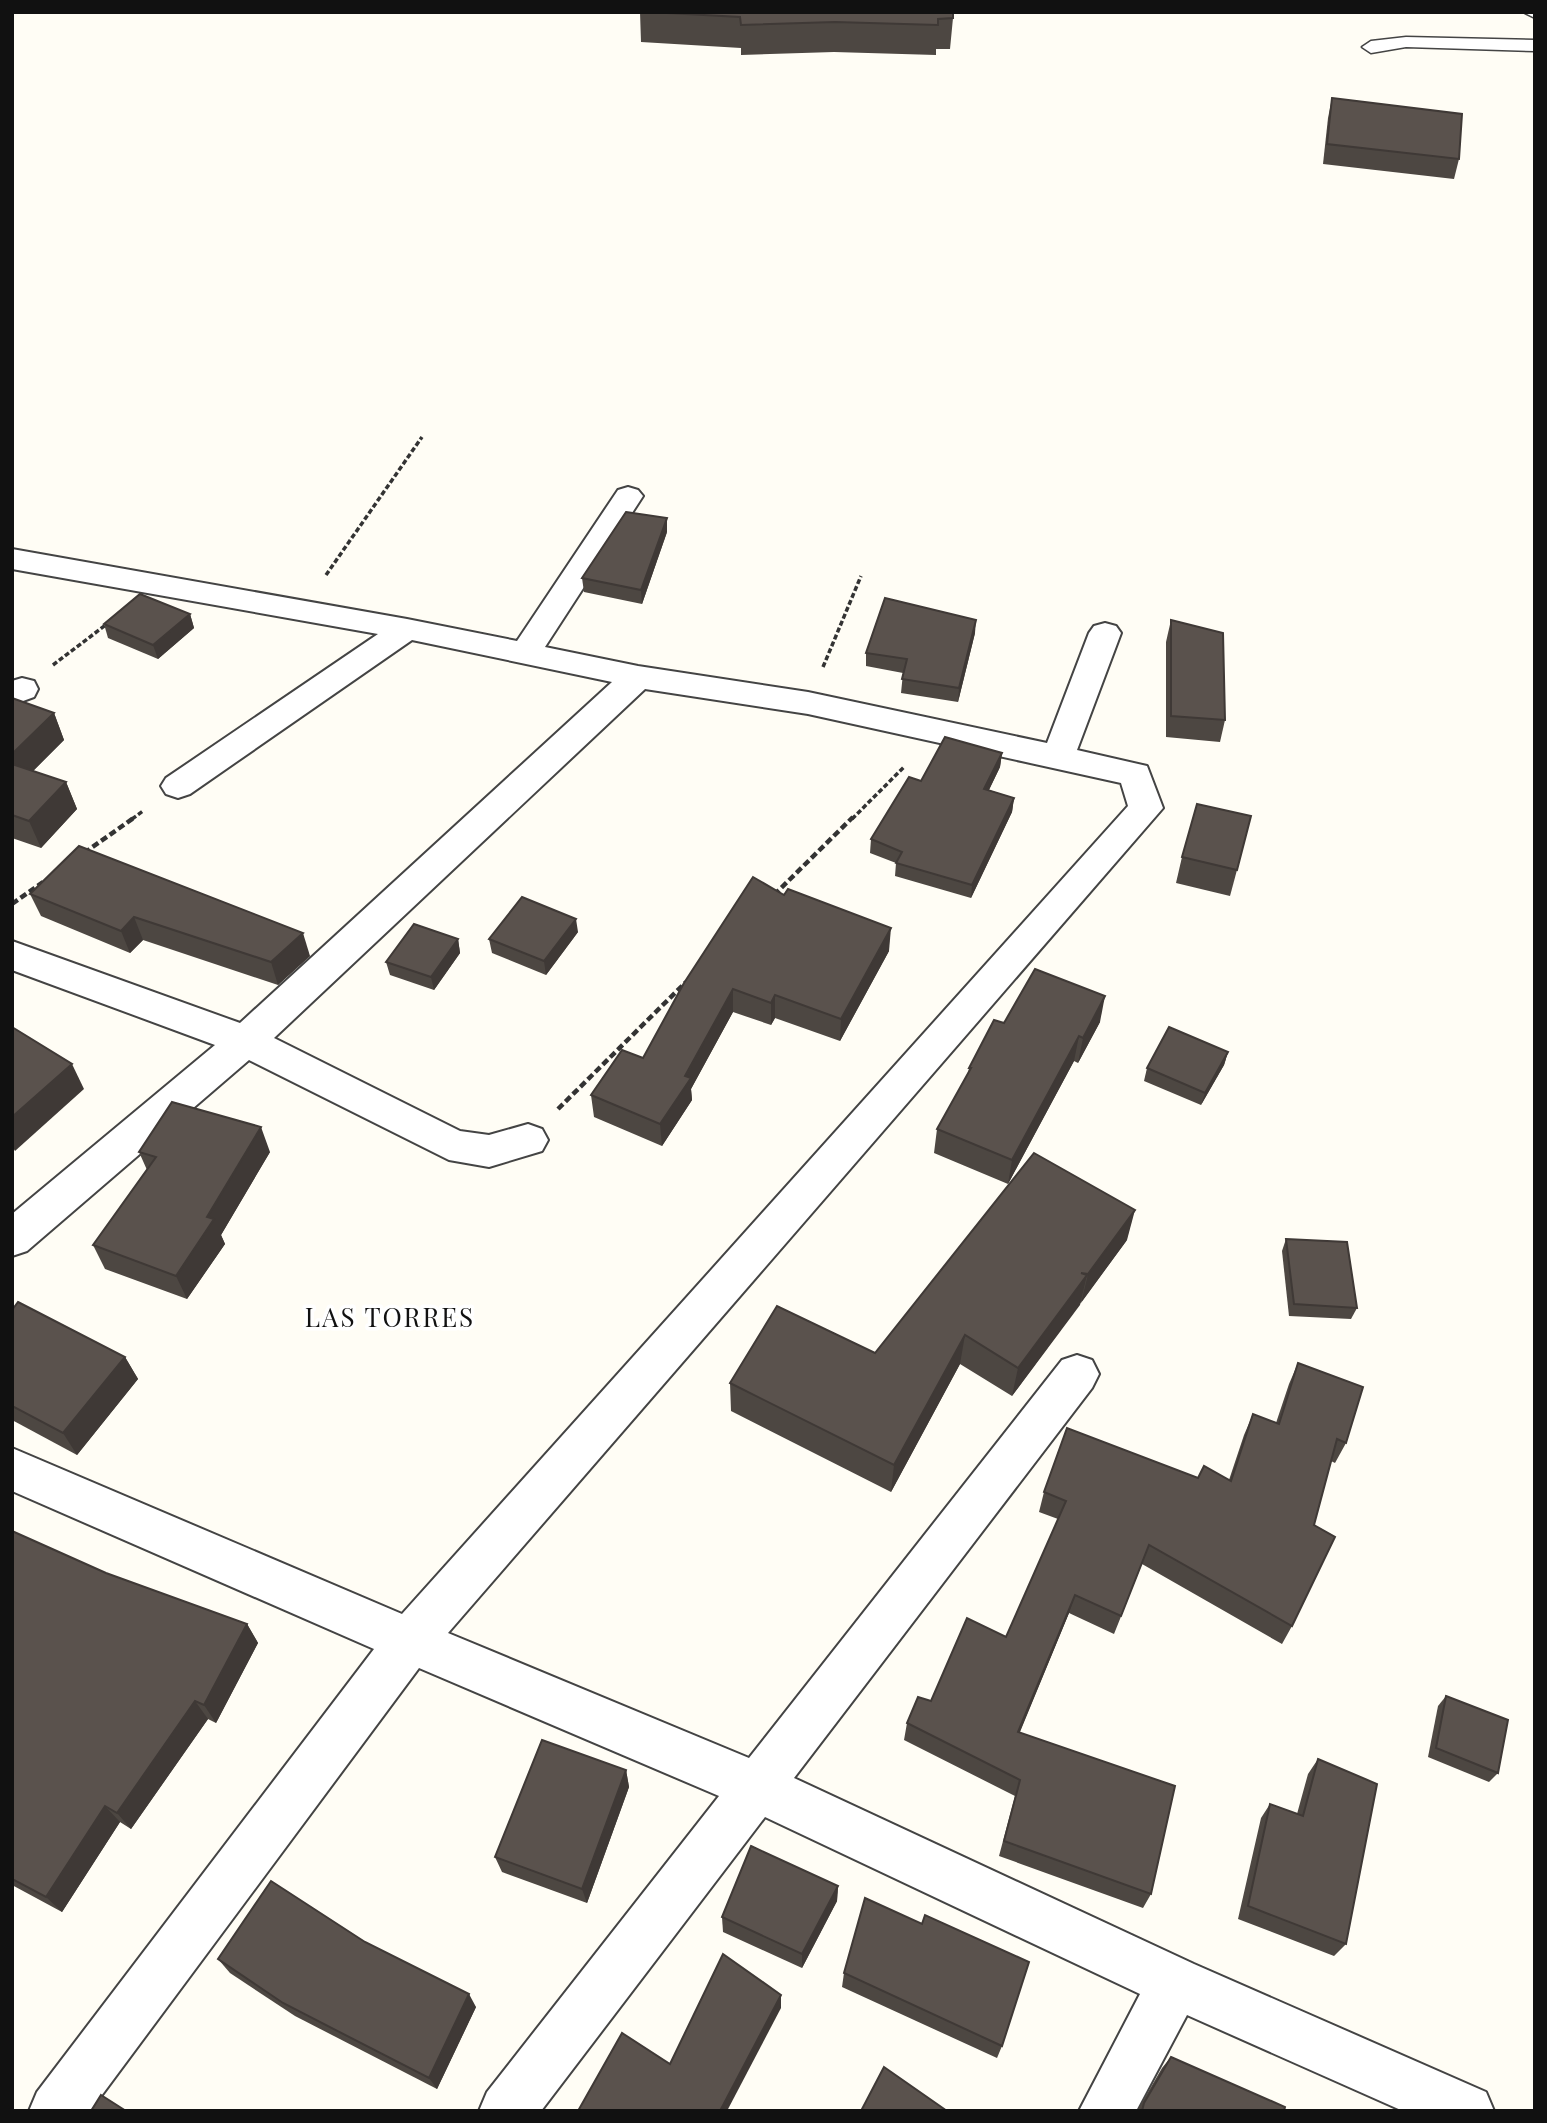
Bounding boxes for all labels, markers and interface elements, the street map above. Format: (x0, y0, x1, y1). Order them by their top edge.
district label: LAS TORRES (305, 1299, 475, 1334)

